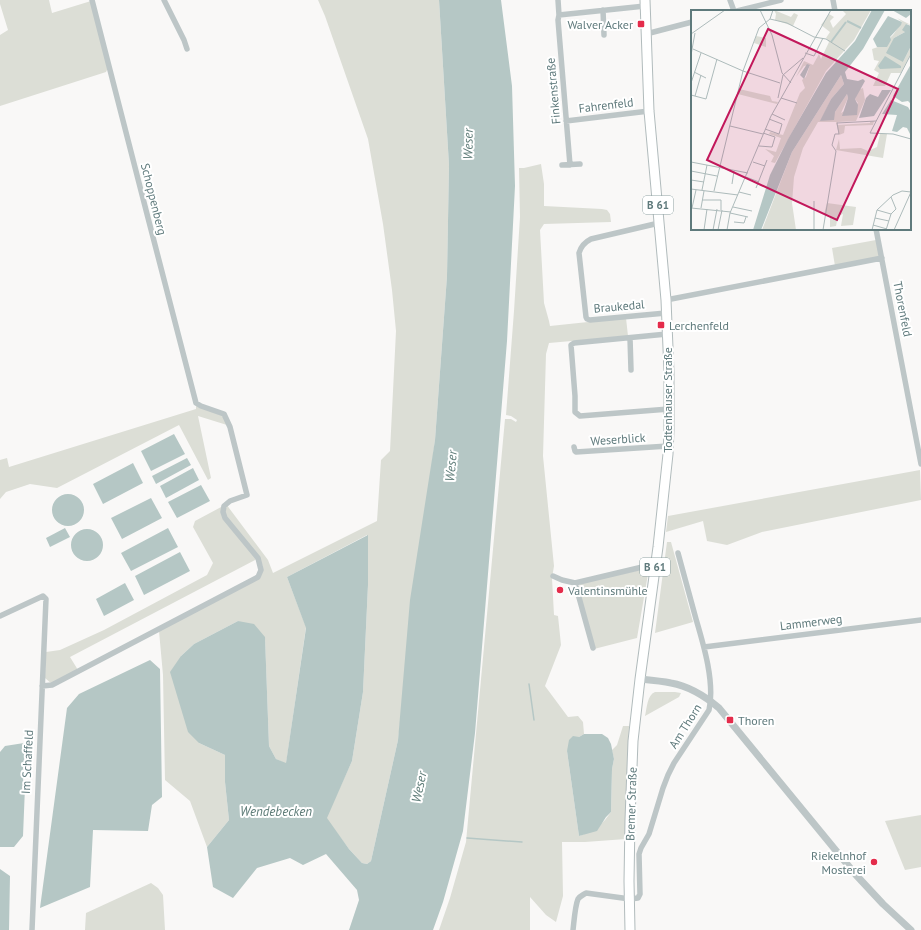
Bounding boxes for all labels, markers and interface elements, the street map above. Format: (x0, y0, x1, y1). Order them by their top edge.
inset map (691, 10, 911, 230)
place label: Walver Acker (567, 17, 633, 32)
marker: Walver Acker (636, 19, 646, 29)
street label: Finkenstraße (543, 57, 563, 125)
street label: Fahrenfeld (578, 94, 634, 116)
water label: Weser (459, 127, 477, 160)
street label: Schoppenberg (138, 162, 170, 236)
road number: B 61 (643, 196, 673, 214)
street label: Thorenfeld (890, 280, 916, 338)
street label: Braukedal (593, 296, 646, 316)
place label: Lerchenfeld (669, 318, 729, 333)
marker: Lerchenfeld (656, 320, 666, 330)
street label: Todtenhauser Straße (660, 347, 675, 453)
street label: Weserblick (590, 430, 646, 448)
water label: Weser (441, 449, 461, 482)
road number: B 61 (640, 558, 670, 576)
place label: Valentinsmühle (567, 583, 648, 598)
marker: Valentinsmühle (555, 585, 565, 595)
street label: Lammerweg (779, 611, 843, 633)
street label: Am Thorn (665, 701, 705, 751)
place label: Thoren (738, 713, 774, 728)
marker: Thoren (725, 715, 735, 725)
street label: Im Schaffeld (18, 729, 36, 795)
street label: Bremer Straße (622, 767, 640, 841)
water label: Weser (407, 769, 431, 804)
water label: Wendebecken (240, 803, 312, 820)
place label: Riekelnhof Mosterei (811, 848, 867, 877)
marker: Riekelnhof Mosterei (869, 857, 879, 867)

